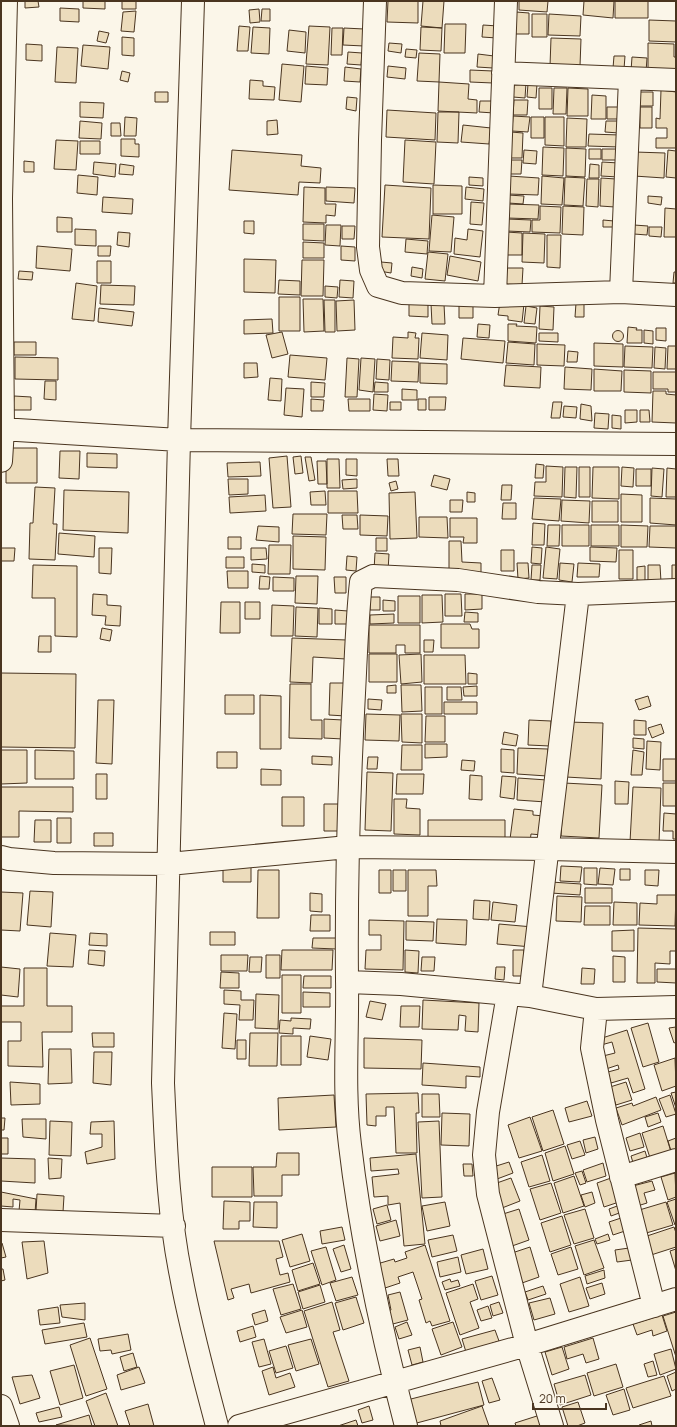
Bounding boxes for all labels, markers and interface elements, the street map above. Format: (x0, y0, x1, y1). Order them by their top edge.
scale bar (533, 1385, 606, 1411)
text: 20 m (539, 1390, 566, 1407)

